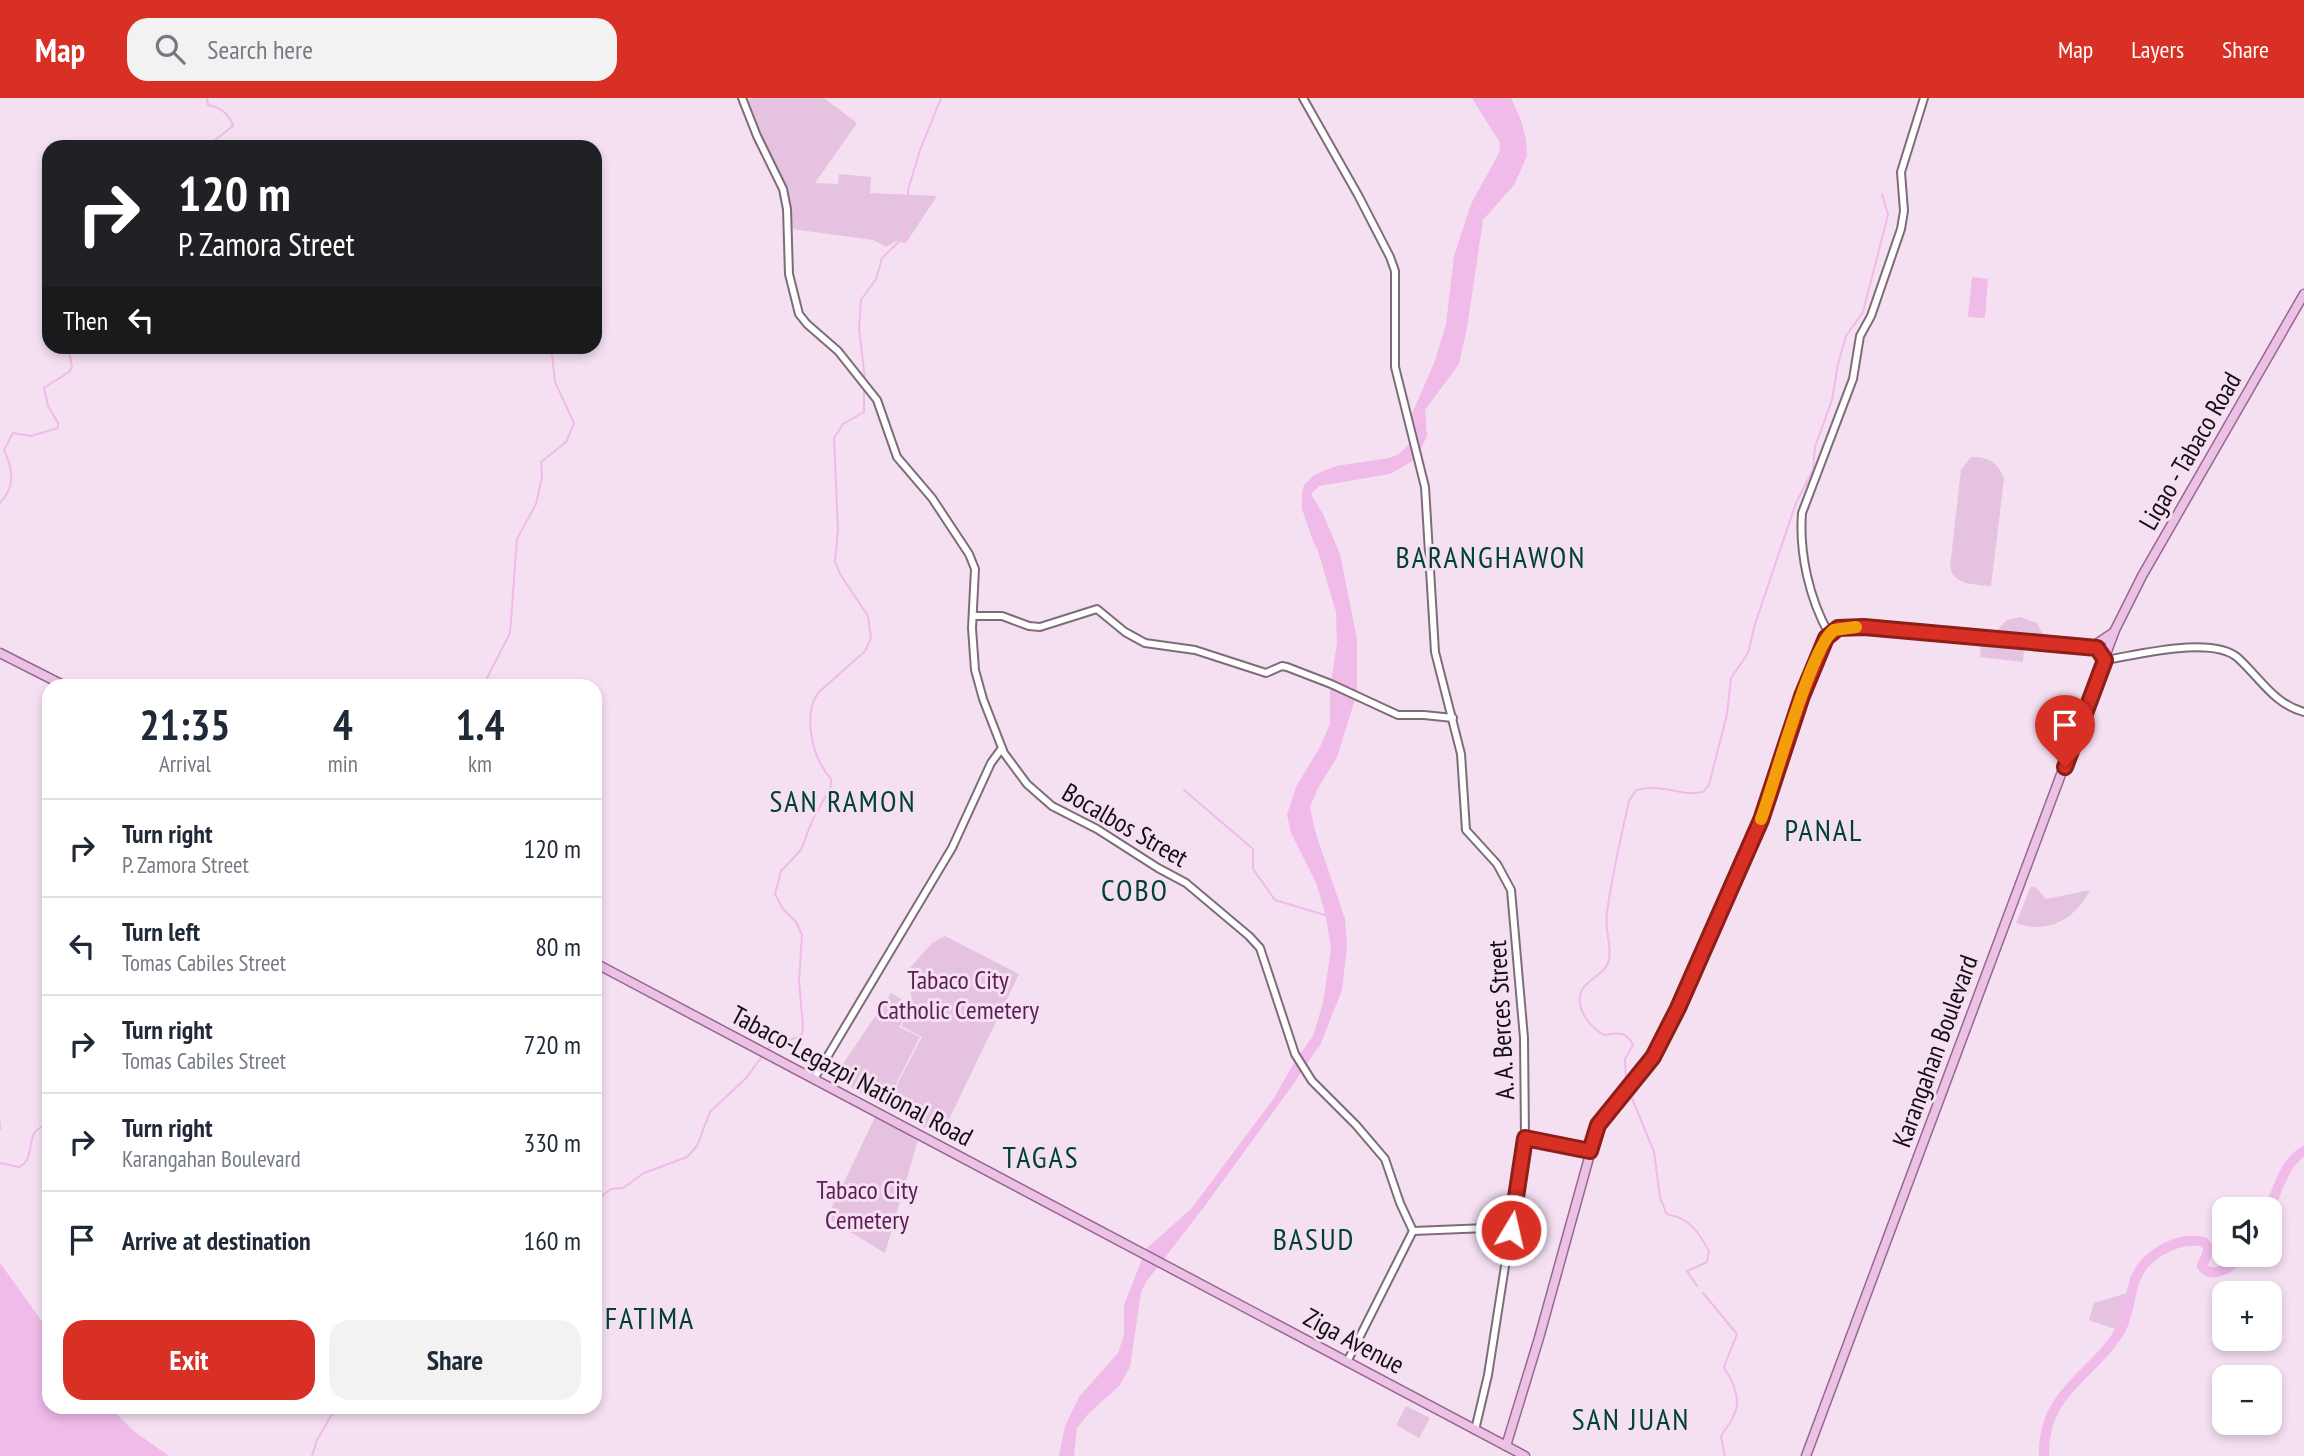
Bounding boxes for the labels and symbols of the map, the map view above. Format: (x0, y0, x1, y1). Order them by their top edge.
street label: Ligao - Tabaco Road (2131, 366, 2248, 535)
district label: BARANGHAWON (1396, 537, 1586, 576)
pin (2035, 695, 2095, 767)
street label: Bocalbos Street (1056, 775, 1194, 874)
district label: SAN RAMON (769, 781, 917, 820)
district label: PANAL (1785, 810, 1863, 849)
district label: COBO (1101, 870, 1169, 909)
street label: A. A. Berces Street (1480, 939, 1521, 1101)
street label: Karangahan Boulevard (1884, 950, 1985, 1151)
park label: Tabaco City Catholic Cemetery (877, 963, 1039, 1026)
street label: Tabaco-Legazpi National Road (726, 998, 979, 1153)
district label: TAGAS (1002, 1137, 1080, 1176)
park label: Tabaco City Cemetery (816, 1173, 918, 1236)
position arrow (1474, 1193, 1548, 1267)
district label: BASUD (1273, 1219, 1355, 1258)
district label: FATIMA (605, 1298, 695, 1337)
street label: Ziga Avenue (1298, 1300, 1410, 1381)
district label: SAN JUAN (1572, 1399, 1690, 1438)

